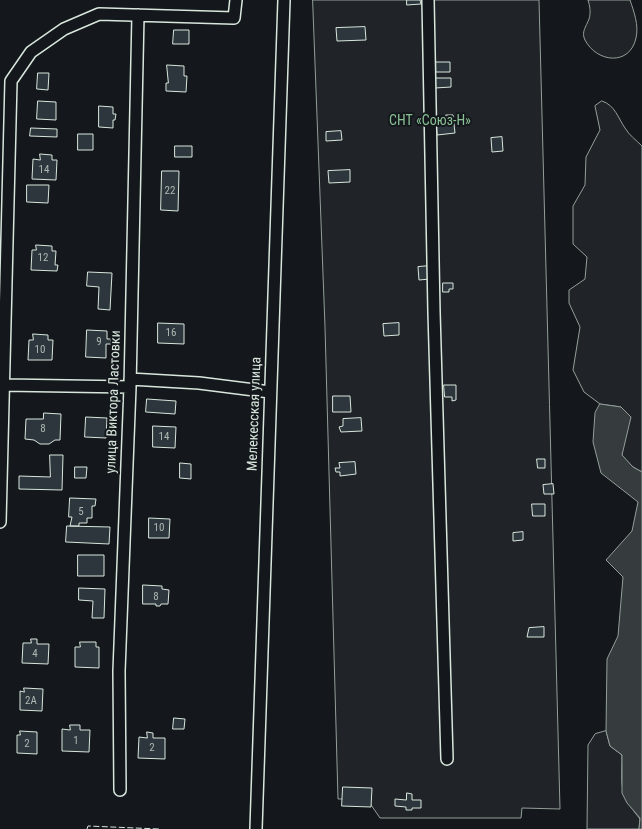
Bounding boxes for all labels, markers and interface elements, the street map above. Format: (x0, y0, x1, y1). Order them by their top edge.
park label: СНТ «Союз-Н» (389, 113, 471, 129)
house number: 14 (39, 163, 49, 177)
house number: 22 (165, 184, 175, 198)
house number: 12 (38, 251, 48, 265)
house number: 16 (166, 326, 176, 340)
street label: улица Виктора Ластовки (103, 330, 125, 474)
house number: 9 (96, 335, 102, 349)
house number: 10 (35, 343, 45, 357)
street label: Мелекесская улица (245, 357, 265, 471)
house number: 8 (40, 422, 46, 436)
house number: 14 (159, 430, 169, 444)
house number: 5 (78, 505, 84, 519)
house number: 10 (154, 521, 164, 535)
house number: 8 (153, 590, 159, 604)
house number: 4 (32, 647, 38, 661)
house number: 2А (25, 694, 37, 708)
house number: 1 (73, 734, 79, 748)
house number: 2 (24, 737, 30, 751)
house number: 2 (149, 741, 155, 755)

